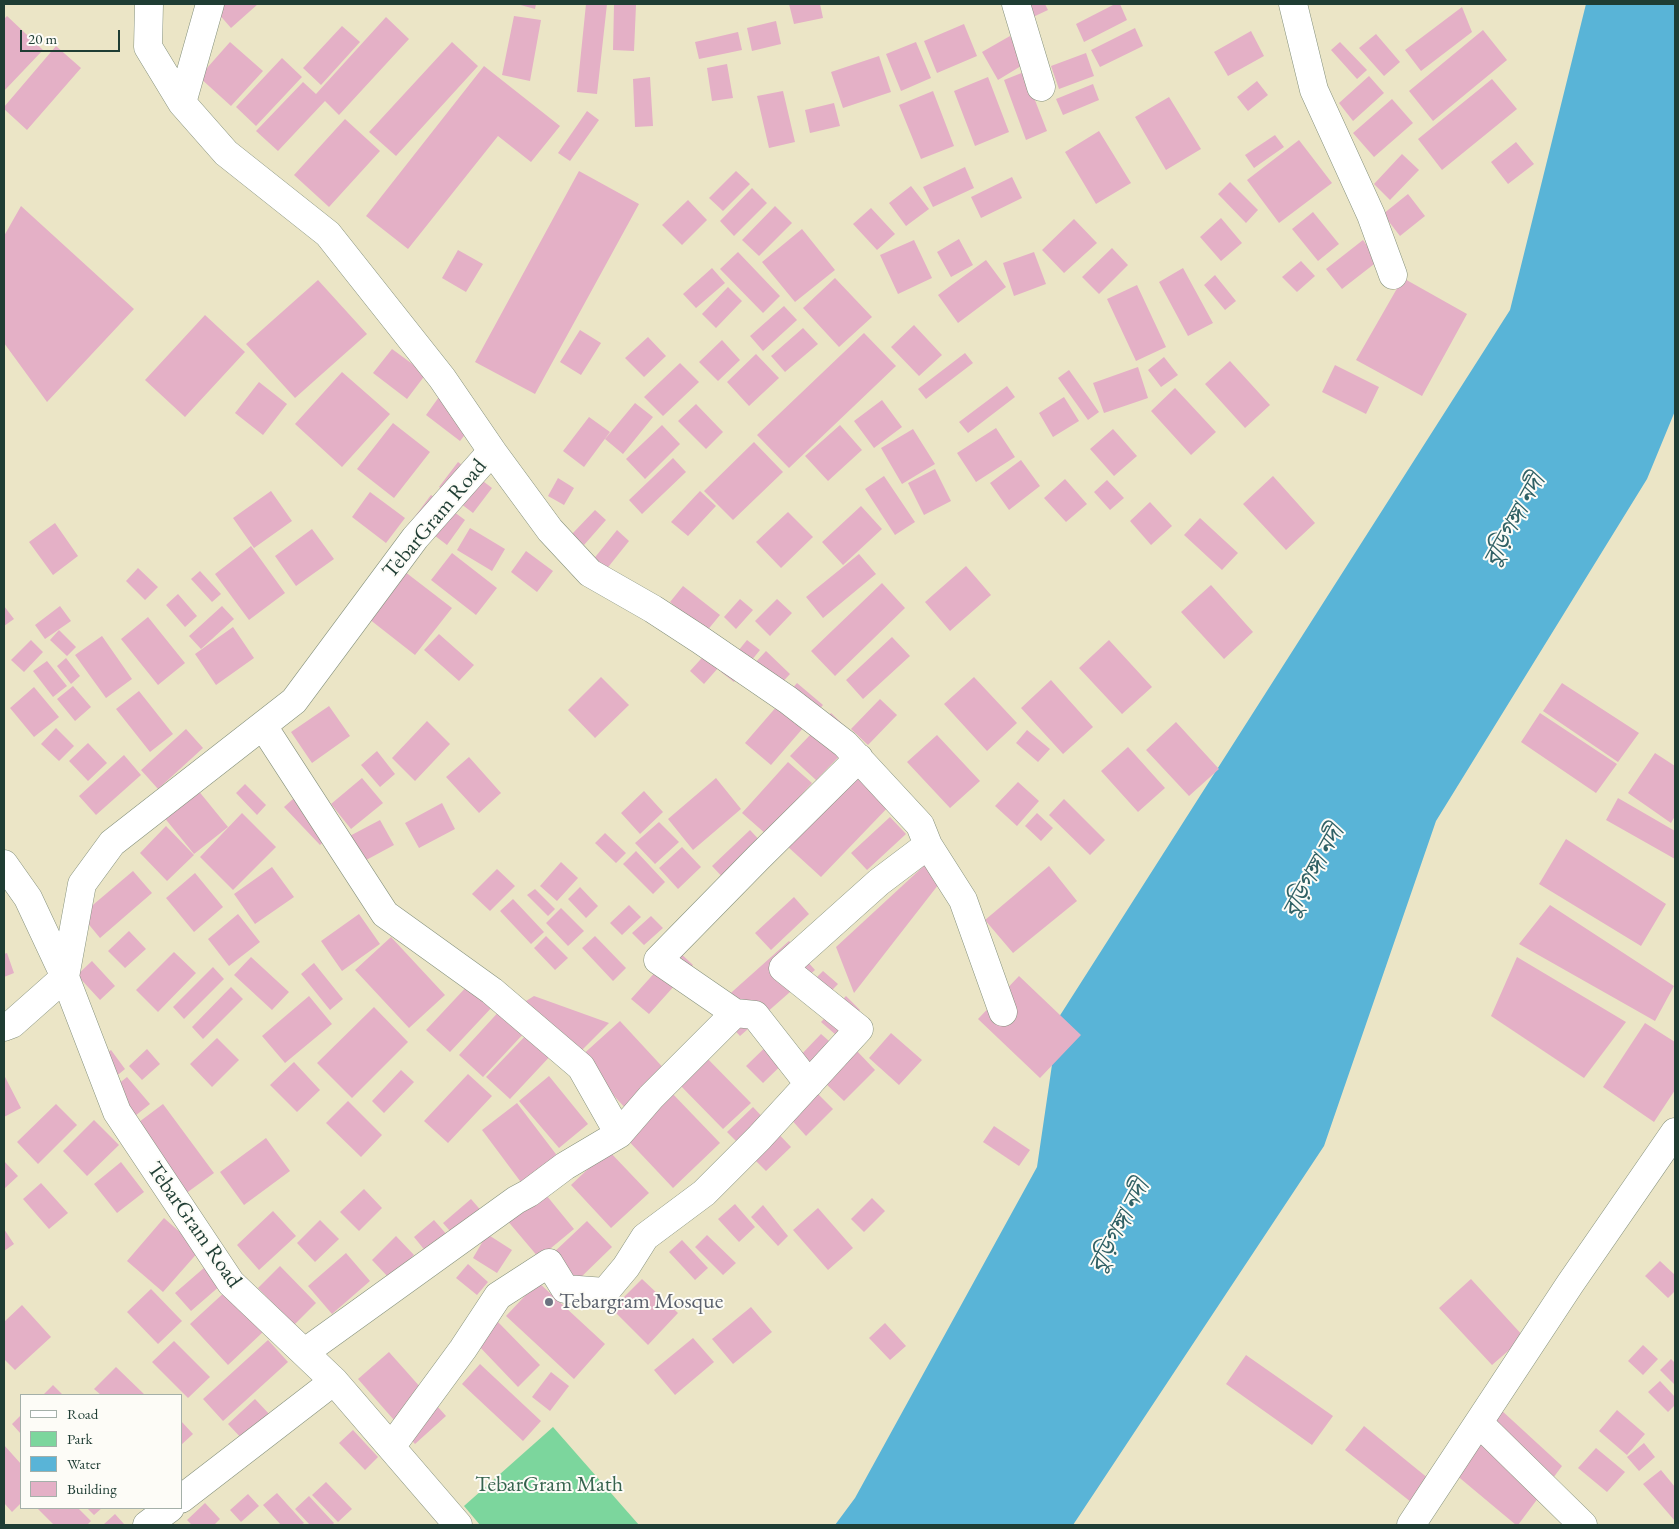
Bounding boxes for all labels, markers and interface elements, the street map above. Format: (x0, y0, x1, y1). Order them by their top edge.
scale bar (22, 20, 122, 52)
text: 20 m (28, 29, 57, 48)
street label: TebarGram Road (377, 454, 493, 584)
water label: বুড়িগঙ্গা নদী (1478, 470, 1552, 572)
water label: বুড়িগঙ্গা নদী (1277, 821, 1351, 923)
street label: TebarGram Road (141, 1157, 247, 1293)
water label: বুড়িগঙ্গা নদী (1084, 1176, 1156, 1278)
place label: Tebargram Mosque (559, 1289, 723, 1315)
marker: Tebargram Mosque (543, 1296, 555, 1308)
legend (20, 1394, 182, 1509)
text: Road (67, 1404, 98, 1423)
text: Park (67, 1429, 93, 1448)
text: Water (67, 1454, 101, 1473)
park label: TebarGram Math (475, 1472, 623, 1498)
text: Building (67, 1479, 117, 1498)

